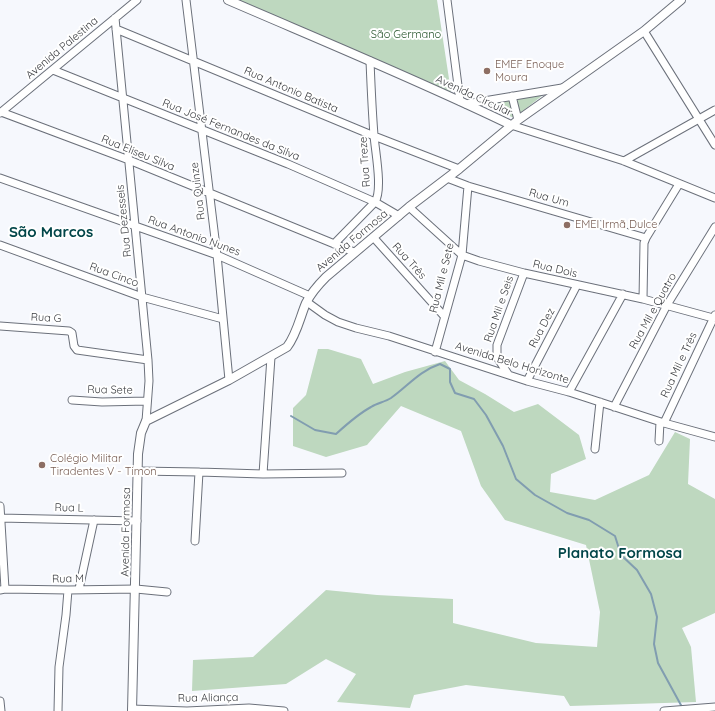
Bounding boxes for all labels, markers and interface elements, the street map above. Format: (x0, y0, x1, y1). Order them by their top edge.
street label: Avenida Palestina (23, 14, 101, 82)
park label: São Germano (371, 28, 441, 42)
place label: EMEF Enoque Moura (495, 58, 564, 84)
street label: Rua Antonio Batista (242, 64, 340, 116)
marker: EMEF Enoque Moura (482, 66, 492, 76)
street label: Avenida Circular (434, 73, 514, 119)
street label: Rua José Fernandes da Silva (160, 96, 302, 164)
street label: Rua Eliseu Silva (99, 132, 177, 174)
street label: Rua Treze (357, 136, 373, 188)
street label: Rua Quinze (188, 161, 208, 221)
street label: Rua Dezesseis (114, 184, 134, 258)
street label: Rua Um (527, 186, 571, 210)
street label: Avenida Formosa (314, 207, 390, 275)
street label: Rua Antonio Nunes (146, 213, 242, 259)
place label: EMEI Irmã Dulce (575, 218, 658, 232)
marker: EMEI Irmã Dulce (562, 220, 572, 230)
district label: São Marcos (9, 223, 93, 241)
street label: Rua Três (389, 240, 429, 282)
street label: Rua Mil e Sete (427, 242, 457, 314)
street label: Rua Dois (531, 257, 579, 281)
street label: Rua Cinco (88, 260, 140, 290)
street label: Rua Mil e Quatro (627, 271, 679, 351)
street label: Rua Mil e Seis (481, 274, 517, 344)
street label: Rua Dez (526, 306, 558, 350)
street label: Rua G (30, 311, 62, 325)
street label: Rua Mil e Três (658, 330, 700, 400)
street label: Avenida Belo Horizonte (453, 339, 571, 387)
street label: Rua Sete (87, 383, 133, 397)
place label: Colégio Militar Tiradentes V - Timon (50, 452, 157, 478)
marker: Colégio Militar Tiradentes V - Timon (37, 460, 47, 470)
street label: Avenida Formosa (119, 487, 133, 577)
street label: Rua L (54, 501, 84, 515)
district label: Planato Formosa (558, 544, 682, 562)
street label: Rua M (52, 572, 84, 586)
street label: Rua Aliança (178, 691, 238, 705)

